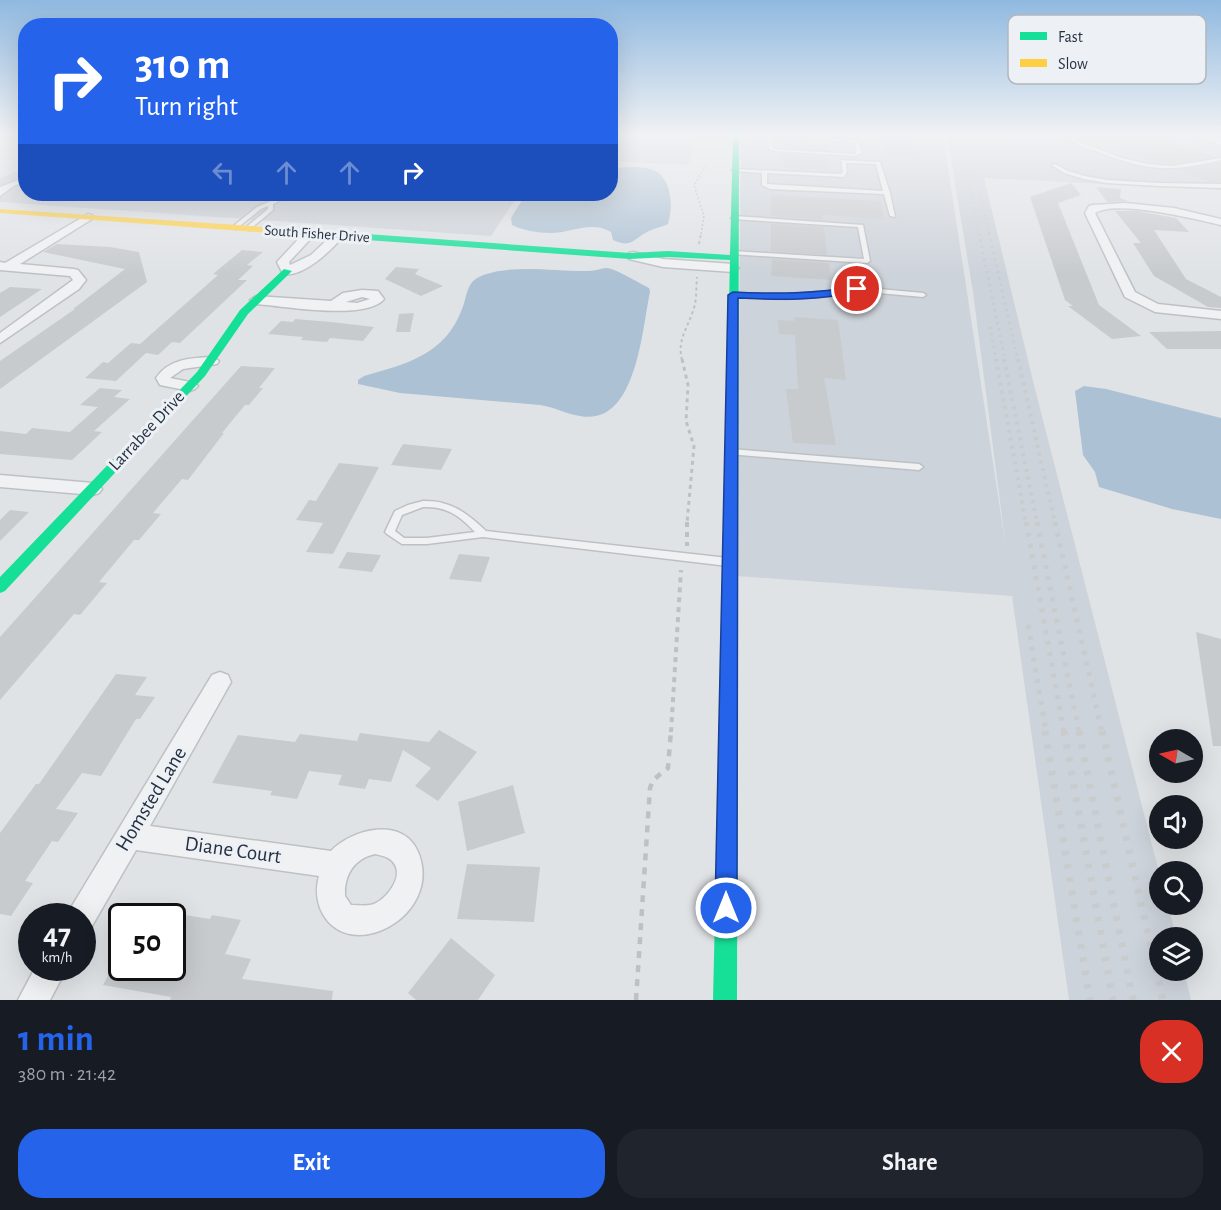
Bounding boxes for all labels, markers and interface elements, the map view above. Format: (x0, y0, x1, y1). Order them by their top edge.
legend (1008, 15, 1206, 84)
text: Fast (1058, 29, 1083, 45)
icon: right (36, 42, 114, 120)
text: 310 m (135, 44, 230, 86)
text: Slow (1058, 56, 1088, 72)
text: Turn right (135, 93, 238, 120)
icon: left (207, 156, 240, 189)
icon: ahead (270, 156, 303, 189)
icon: ahead (333, 156, 366, 189)
icon: right (396, 156, 429, 189)
street label: South Fisher Drive (264, 223, 370, 245)
pin (831, 263, 882, 314)
icon: arrive (840, 272, 873, 305)
street label: Larrabee Drive (106, 388, 188, 474)
north arrow (1149, 729, 1203, 783)
map controls (1149, 729, 1203, 981)
street label: Homsted Lane (112, 743, 190, 855)
button: sound (1149, 795, 1203, 849)
street label: Diane Court (184, 833, 283, 867)
button: search (1149, 861, 1203, 915)
position arrow (694, 876, 758, 940)
speed limit sign: 50 (108, 903, 186, 981)
text: 47 (43, 920, 71, 950)
button: layers (1149, 927, 1203, 981)
text: km/h (42, 950, 72, 965)
button: close (1140, 1020, 1203, 1083)
text: 1 min (18, 1021, 94, 1057)
text: 380 m · 21:42 (18, 1064, 116, 1084)
button: Exit (18, 1129, 605, 1198)
button: Share (617, 1129, 1203, 1198)

